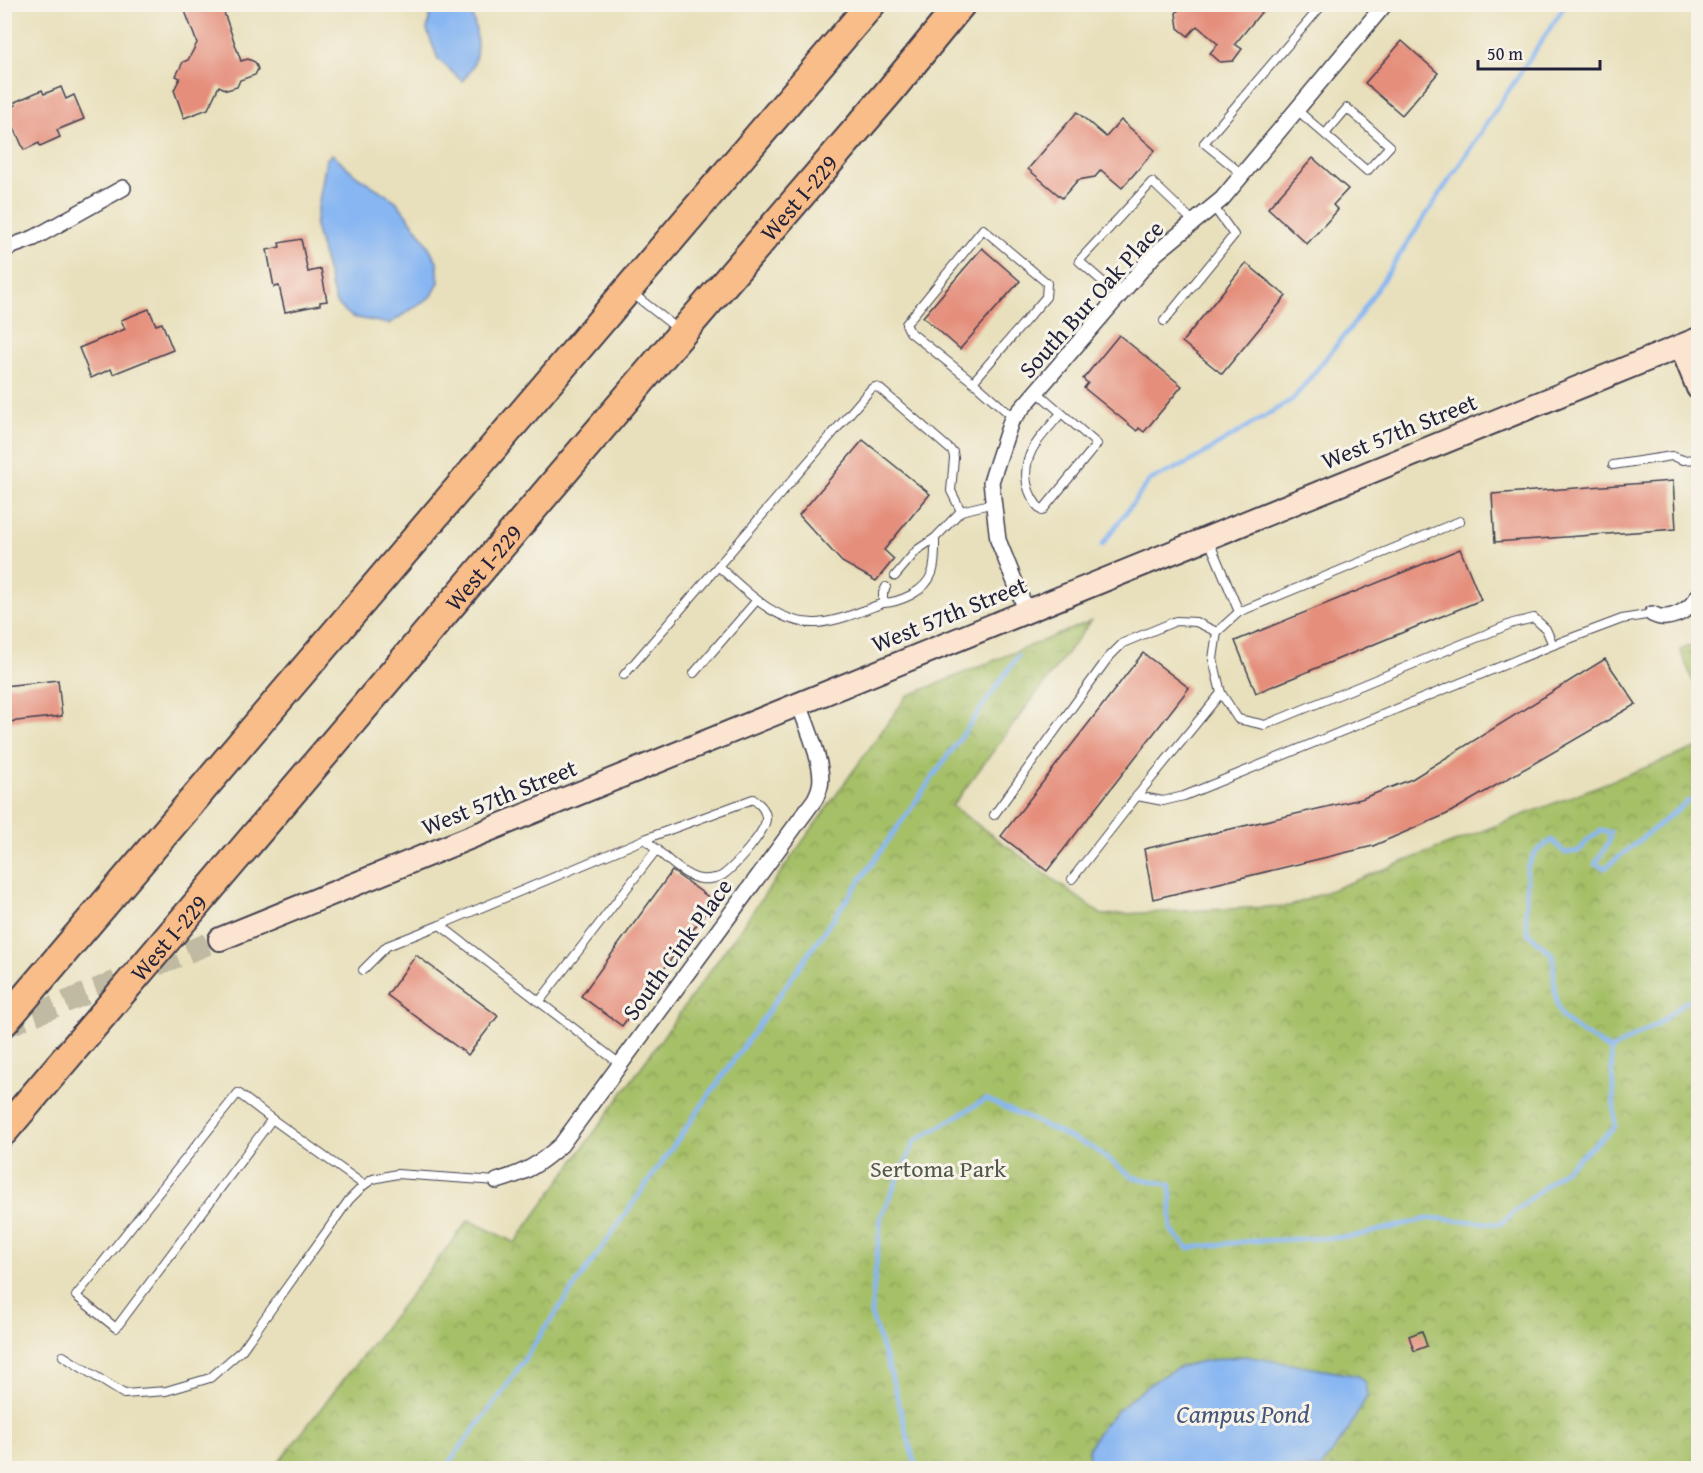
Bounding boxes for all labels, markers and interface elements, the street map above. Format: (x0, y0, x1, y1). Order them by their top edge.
scale bar (1478, 33, 1600, 71)
text: 50 m (1487, 40, 1523, 67)
street label: West I-229 (751, 146, 846, 248)
street label: South Bur Oak Place (1010, 212, 1172, 386)
street label: West 57th Street (1316, 384, 1483, 478)
street label: West I-229 (436, 516, 530, 618)
street label: West 57th Street (866, 567, 1033, 661)
street label: West 57th Street (416, 750, 583, 844)
street label: South Cink Place (614, 871, 740, 1027)
street label: West I-229 (121, 886, 216, 989)
park label: Sertoma Park (870, 1151, 1007, 1186)
water label: Campus Pond (1176, 1394, 1310, 1433)

